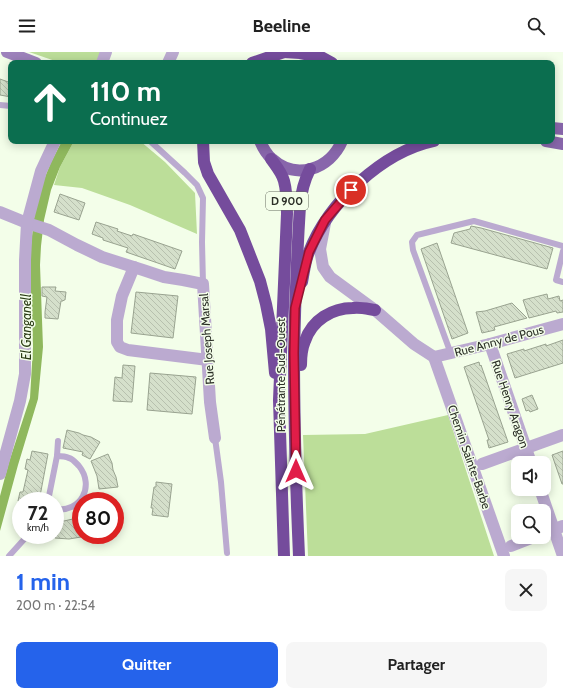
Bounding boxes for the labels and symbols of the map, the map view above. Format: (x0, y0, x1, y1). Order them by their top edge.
pin (334, 173, 368, 207)
road number: D 900 (266, 192, 308, 210)
street label: Rue Joseph Marsal (196, 293, 217, 385)
water label: El Ganganell (18, 294, 34, 360)
street label: Pénétrante Sud-Ouest (273, 318, 288, 432)
street label: Rue Anny de Pous (453, 321, 545, 360)
street label: Rue Henry Aragon (488, 358, 533, 450)
street label: Chemin Sainte-Barbe (445, 403, 494, 511)
position arrow (275, 450, 317, 492)
speed limit sign: 80 (72, 492, 124, 544)

